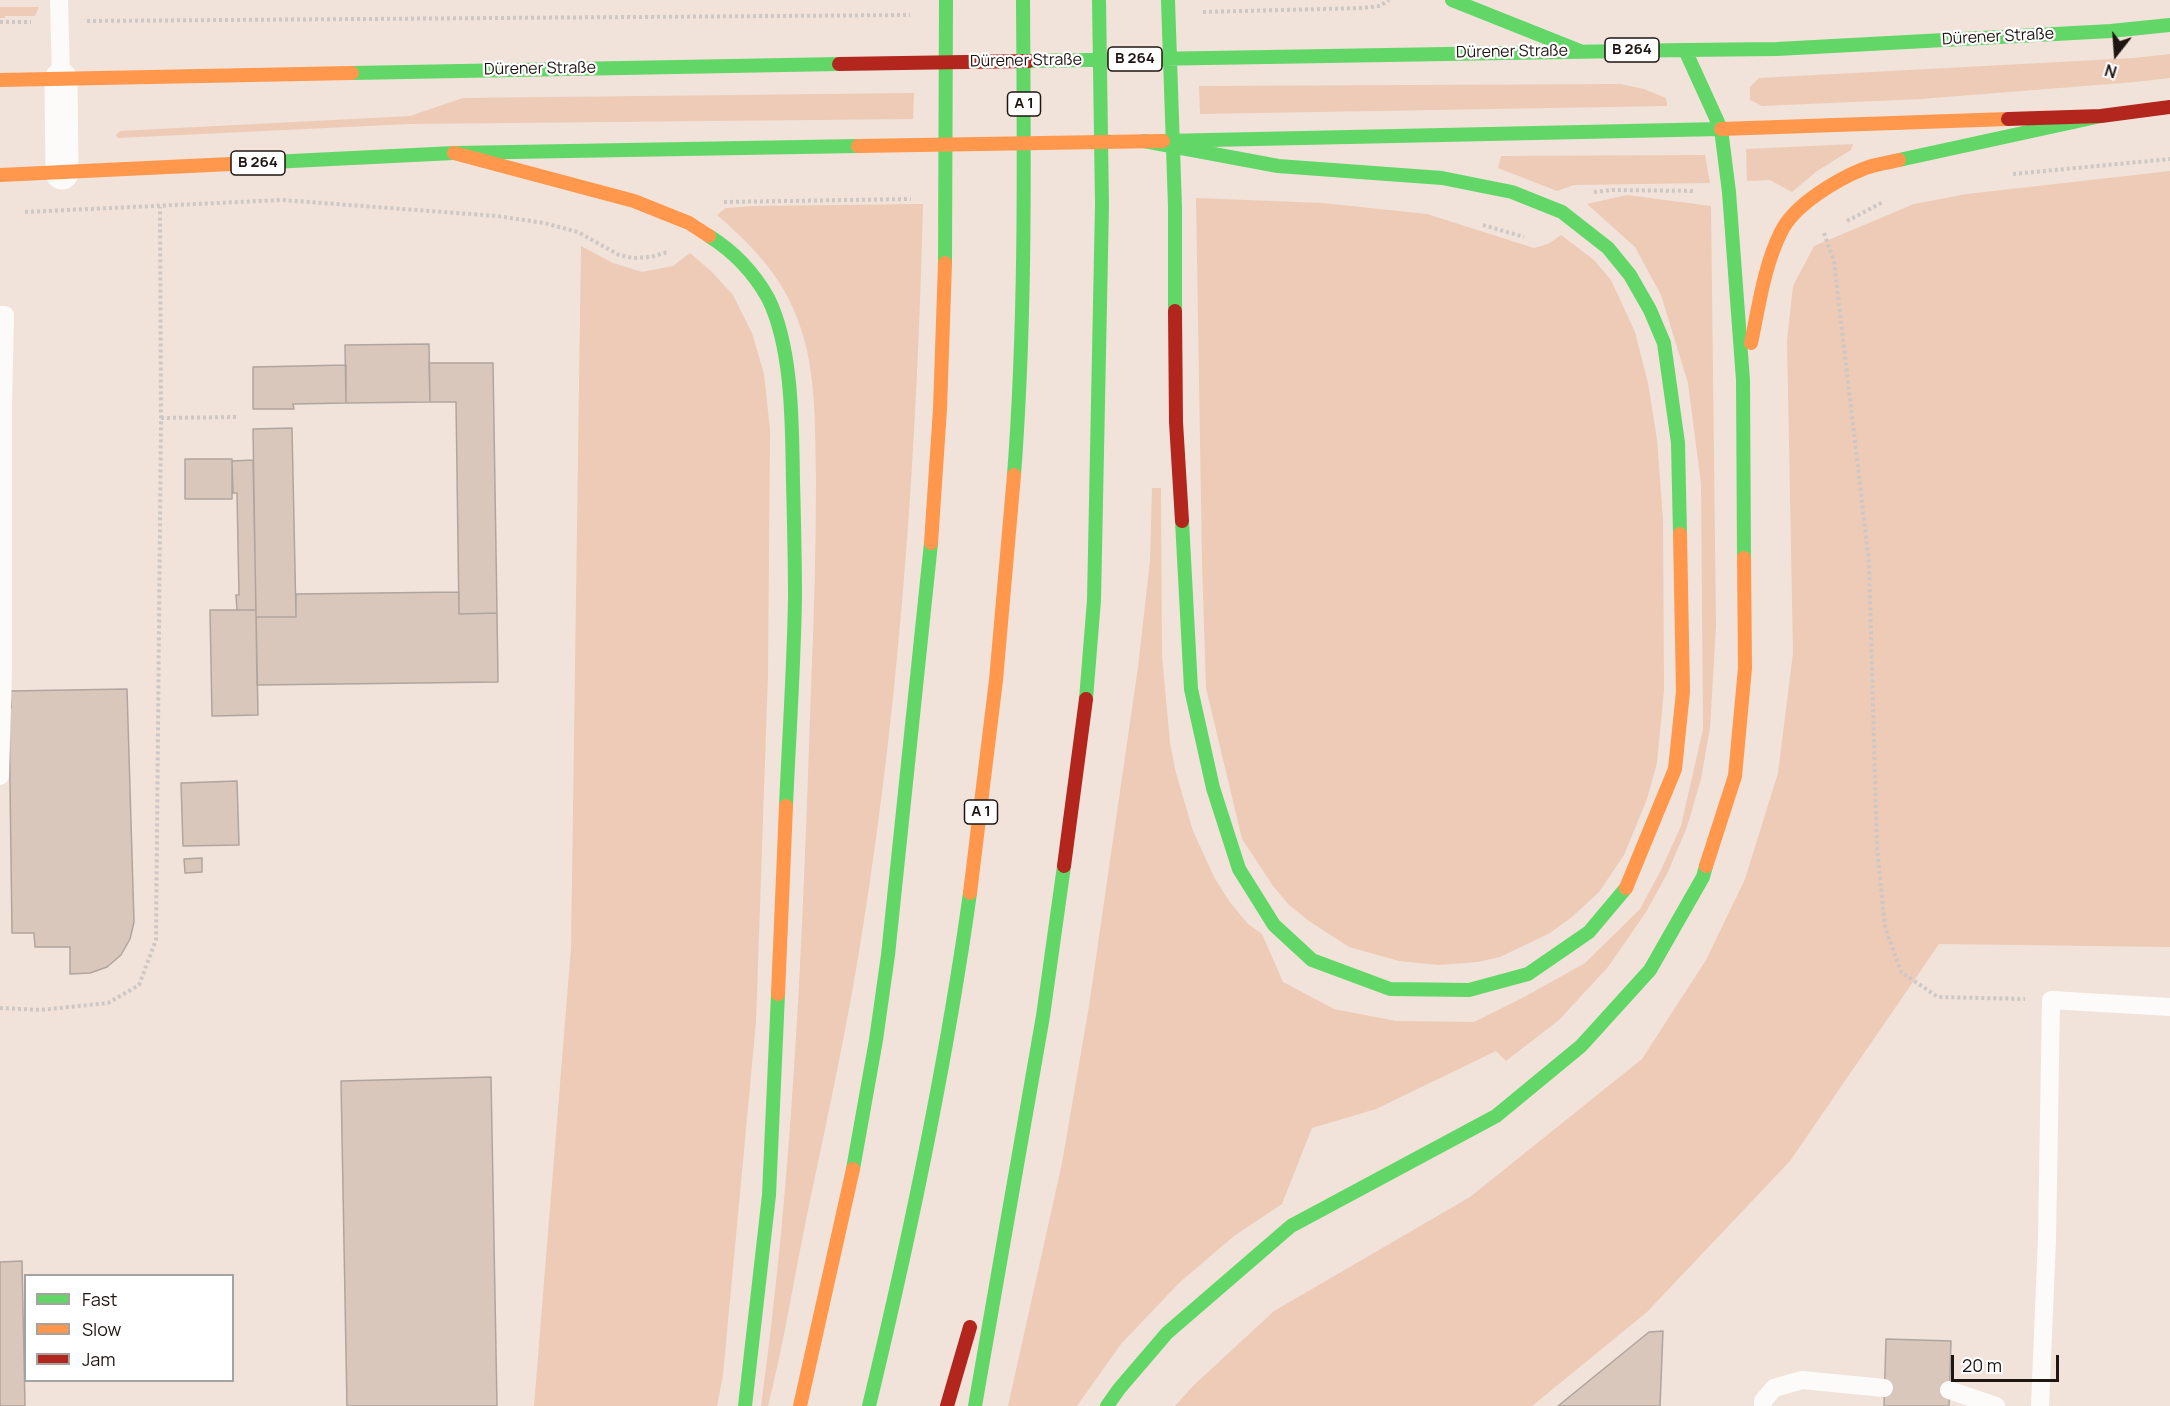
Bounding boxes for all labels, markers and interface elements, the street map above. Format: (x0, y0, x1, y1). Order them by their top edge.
street label: Dürener Straße (1941, 24, 2055, 50)
north arrow (2086, 24, 2146, 84)
road number: B 264 (1605, 38, 1659, 62)
street label: Dürener Straße (1456, 41, 1568, 63)
road number: B 264 (1108, 47, 1162, 71)
street label: Dürener Straße (970, 50, 1082, 72)
street label: Dürener Straße (484, 58, 596, 80)
text: N (2102, 59, 2119, 83)
road number: A 1 (1008, 92, 1040, 116)
road number: B 264 (231, 151, 285, 175)
road number: A 1 (964, 800, 998, 824)
legend (24, 1274, 234, 1382)
text: Fast (82, 1287, 117, 1311)
text: Slow (82, 1317, 121, 1341)
scale bar (1954, 1343, 2062, 1381)
text: Jam (82, 1347, 116, 1371)
text: 20 m (1962, 1353, 2002, 1377)

